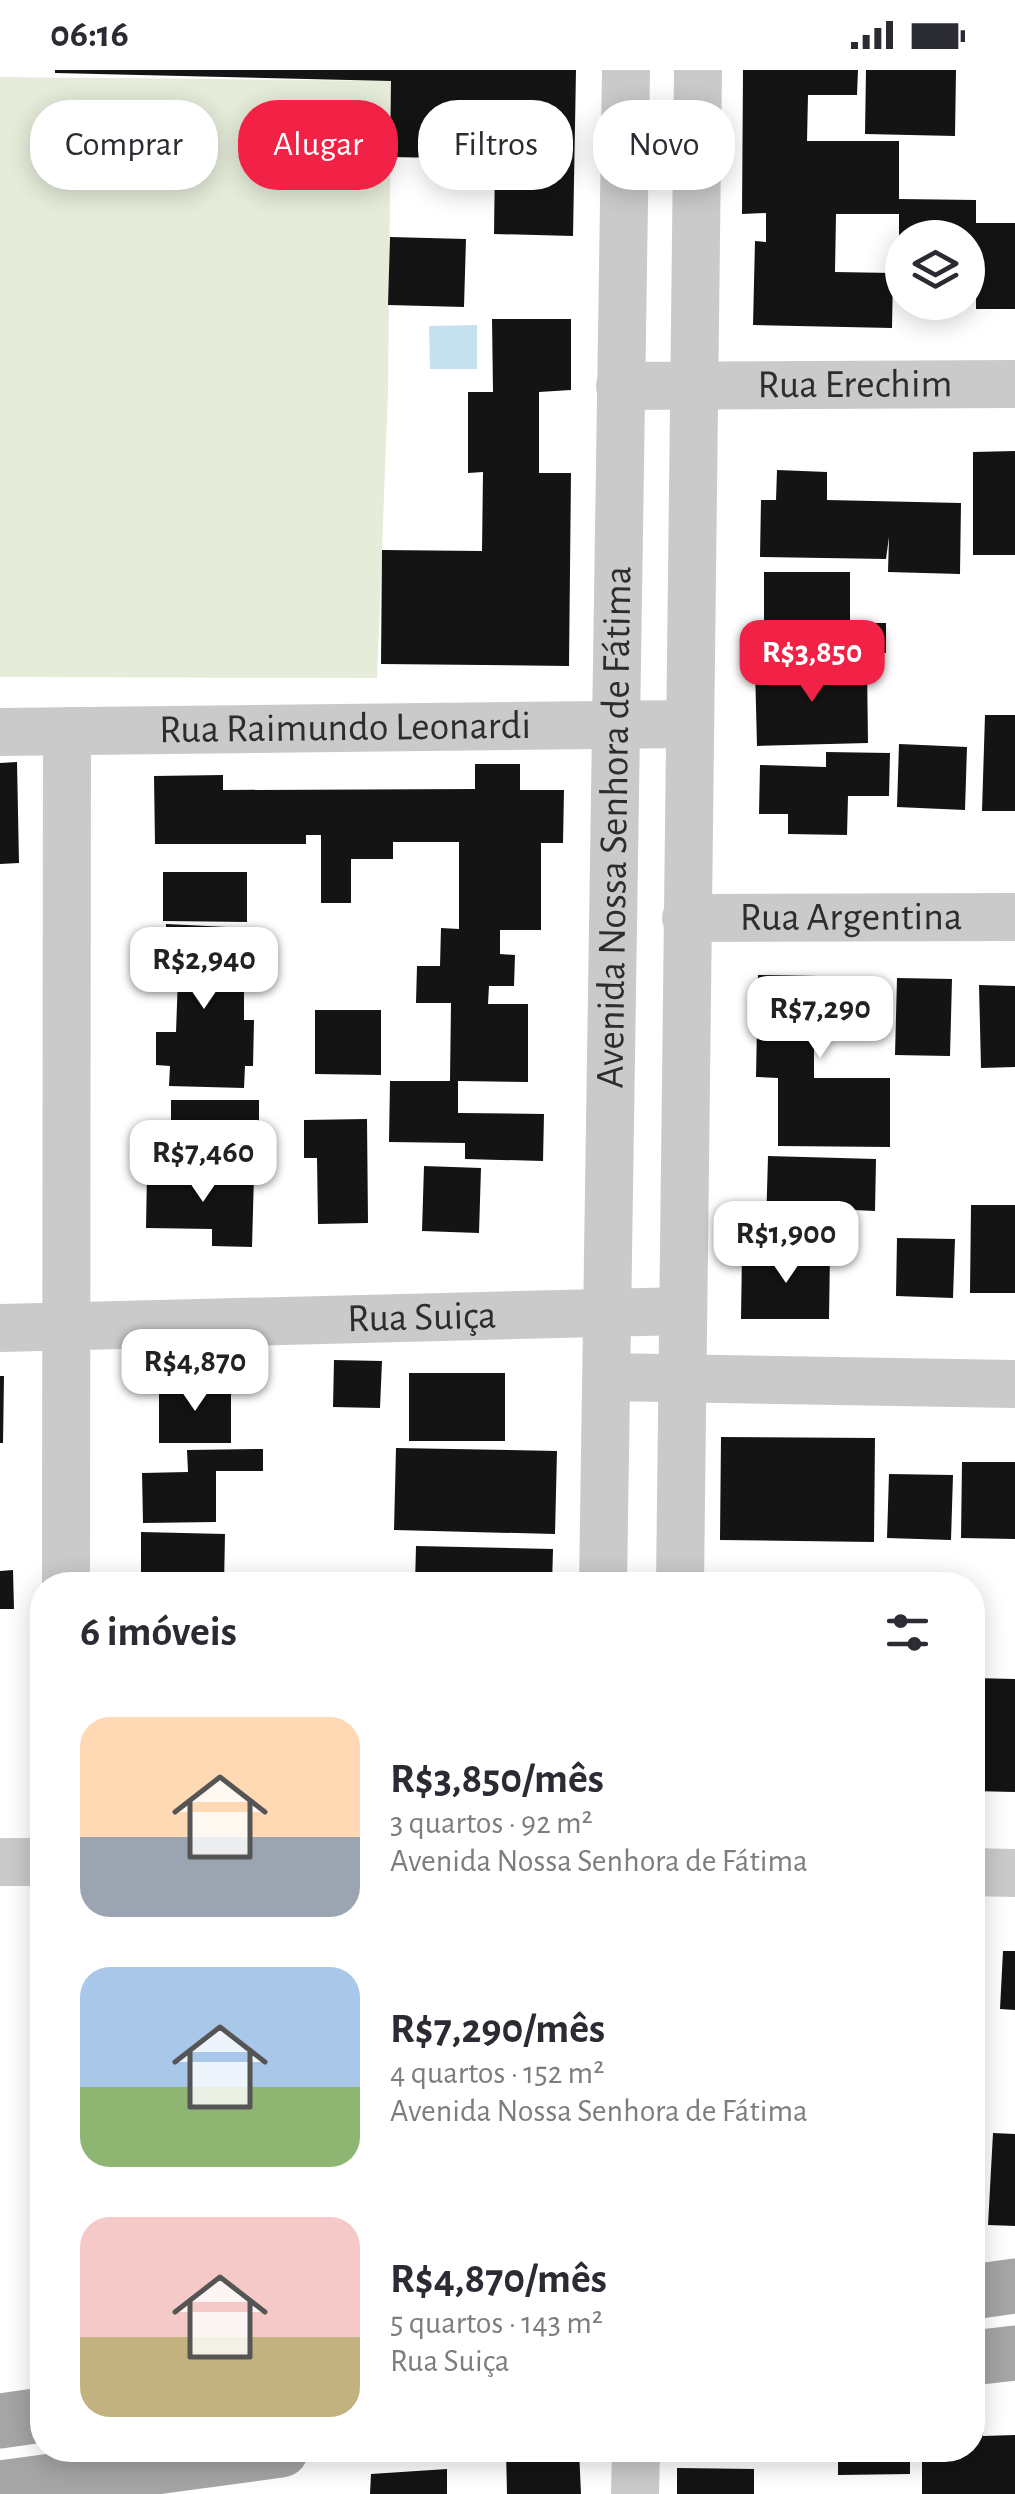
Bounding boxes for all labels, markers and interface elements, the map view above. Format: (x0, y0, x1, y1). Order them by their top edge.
text: 06:16 (50, 16, 129, 54)
chip: Comprar (30, 100, 218, 190)
chip: Alugar (238, 100, 398, 190)
chip: Filtros (418, 100, 573, 190)
chip: Novo (593, 100, 735, 190)
map controls (885, 220, 985, 320)
button: layers (885, 220, 985, 320)
street label: Rua Erechim (757, 364, 953, 405)
street label: Avenida Nossa Senhora de Fátima (591, 566, 638, 1089)
pin: R$3,850 (720, 620, 904, 705)
text: R$3,850 (762, 636, 862, 668)
street label: Rua Raimundo Leonardi (159, 706, 531, 750)
street label: Rua Argentina (740, 897, 962, 938)
pin: R$2,940 (112, 927, 296, 1012)
text: R$2,940 (152, 943, 256, 975)
pin: R$7,290 (728, 976, 912, 1061)
text: R$7,290 (769, 992, 871, 1024)
pin: R$7,460 (111, 1120, 295, 1205)
text: R$7,460 (152, 1136, 254, 1168)
pin: R$1,900 (694, 1201, 878, 1286)
text: R$1,900 (736, 1217, 836, 1249)
street label: Rua Suiça (347, 1296, 497, 1339)
pin: R$4,870 (103, 1329, 287, 1414)
text: R$4,870 (144, 1345, 246, 1377)
icon: filters (880, 1605, 935, 1660)
text: 6 imóveis (80, 1611, 237, 1653)
icon: home (160, 1757, 280, 1877)
text: R$3,850/mês (390, 1758, 604, 1800)
text: 3 quartos · 92 m² (390, 1807, 593, 1839)
text: Avenida Nossa Senhora de Fátima (390, 1845, 808, 1877)
icon: home (160, 2007, 280, 2127)
text: R$7,290/mês (390, 2008, 605, 2050)
text: 4 quartos · 152 m² (390, 2057, 604, 2089)
text: Avenida Nossa Senhora de Fátima (390, 2095, 808, 2127)
icon: home (160, 2257, 280, 2377)
text: R$4,870/mês (390, 2258, 607, 2300)
text: 5 quartos · 143 m² (390, 2307, 603, 2339)
text: Rua Suiça (390, 2345, 509, 2377)

